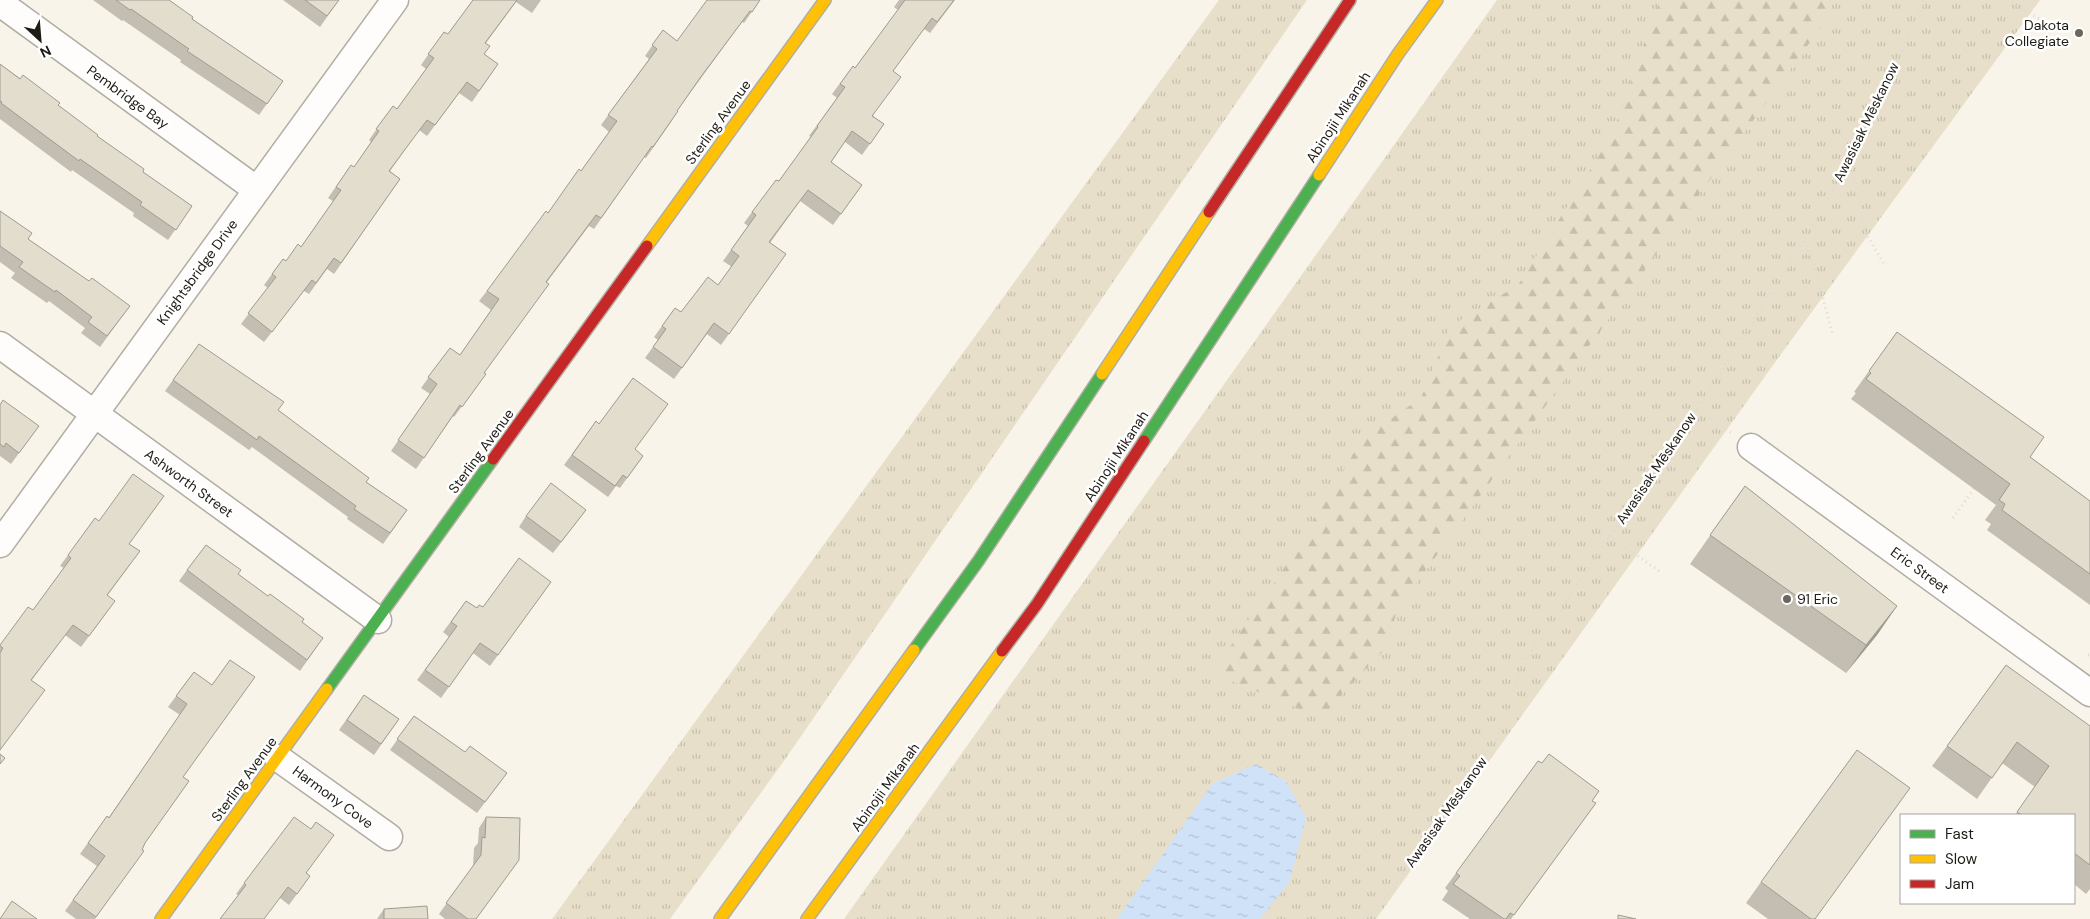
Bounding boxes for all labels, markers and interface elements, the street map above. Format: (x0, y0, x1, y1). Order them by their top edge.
north arrow (15, 15, 65, 65)
place label: Dakota Collegiate (2005, 16, 2069, 50)
marker: Dakota Collegiate (2073, 27, 2085, 39)
text: N (37, 41, 54, 62)
street label: Awasisak Mēskanow (1829, 59, 1903, 185)
street label: Pembridge Bay (83, 61, 173, 133)
street label: Abinojii Mikanah (1302, 68, 1374, 166)
street label: Sterling Avenue (681, 76, 755, 168)
street label: Knightsbridge Drive (153, 216, 241, 328)
street label: Sterling Avenue (444, 405, 518, 497)
street label: Abinojii Mikanah (1080, 407, 1152, 505)
street label: Awasisak Mēskanow (1612, 409, 1700, 527)
street label: Ashworth Street (141, 445, 237, 521)
street label: Eric Street (1887, 543, 1953, 597)
place label: 91 Eric (1797, 590, 1838, 608)
marker: 91 Eric (1781, 593, 1793, 605)
street label: Sterling Avenue (207, 733, 281, 825)
street label: Abinojii Mikanah (847, 739, 923, 835)
street label: Awasisak Mēskanow (1401, 753, 1491, 871)
street label: Harmony Cove (289, 762, 377, 832)
legend (1900, 814, 2075, 904)
text: Fast (1945, 824, 1974, 844)
text: Slow (1945, 849, 1978, 869)
text: Jam (1945, 874, 1974, 894)

